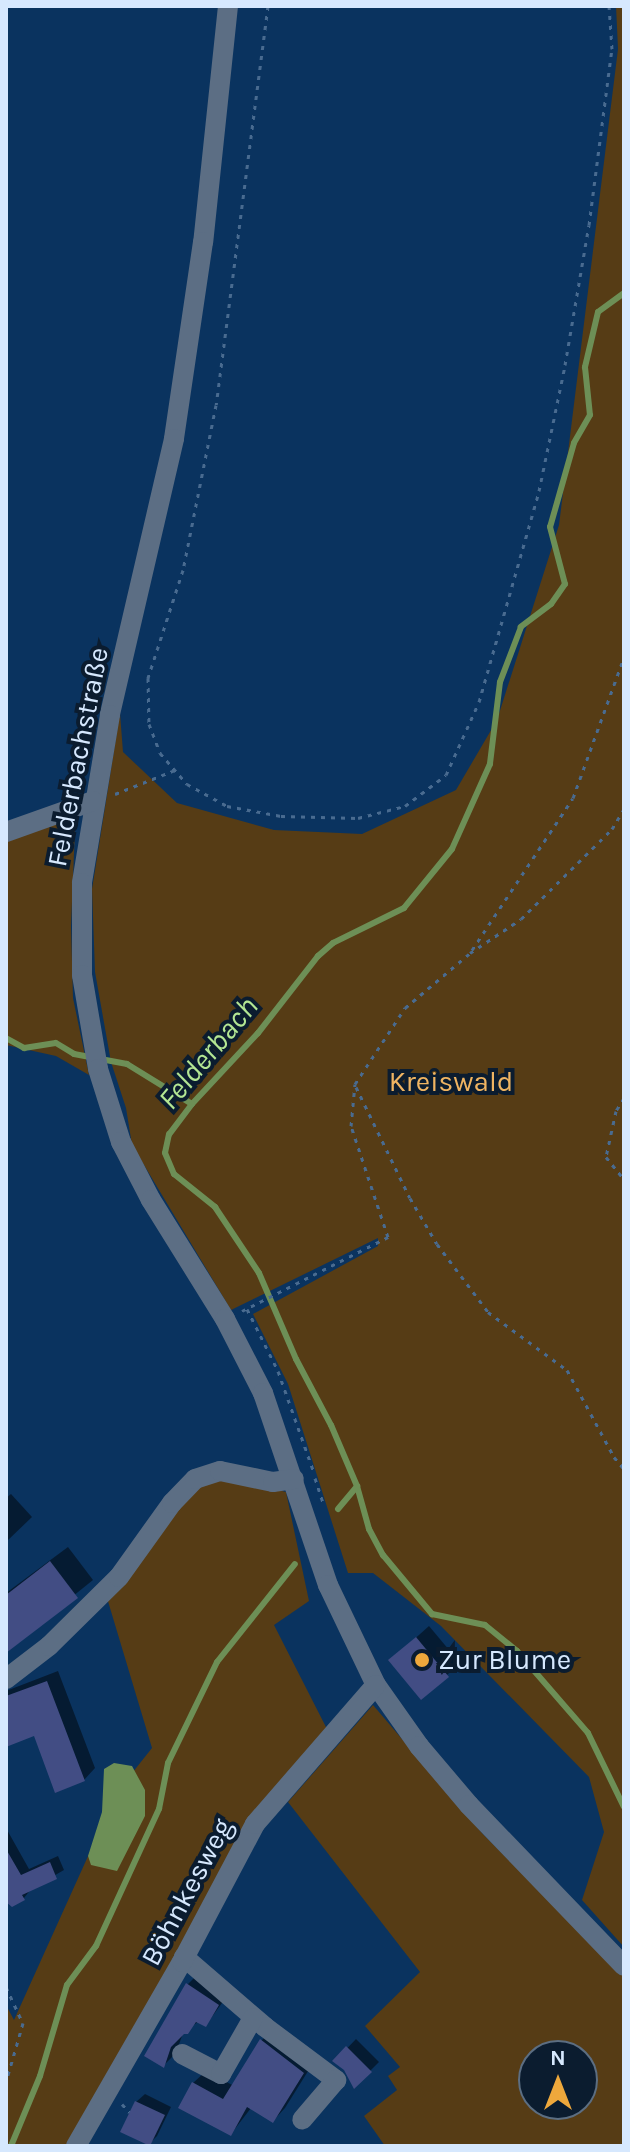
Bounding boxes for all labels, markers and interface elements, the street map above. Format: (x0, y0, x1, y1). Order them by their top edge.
street label: Felderbachstraße (40, 644, 116, 870)
water label: Felderbach (150, 989, 266, 1117)
park label: Kreiswald (389, 1065, 513, 1099)
place label: Zur Blume (438, 1643, 571, 1677)
marker: Zur Blume (413, 1651, 431, 1669)
street label: Böhnkesweg (134, 1813, 240, 1971)
north arrow (518, 2040, 598, 2120)
text: N (550, 2045, 566, 2071)

